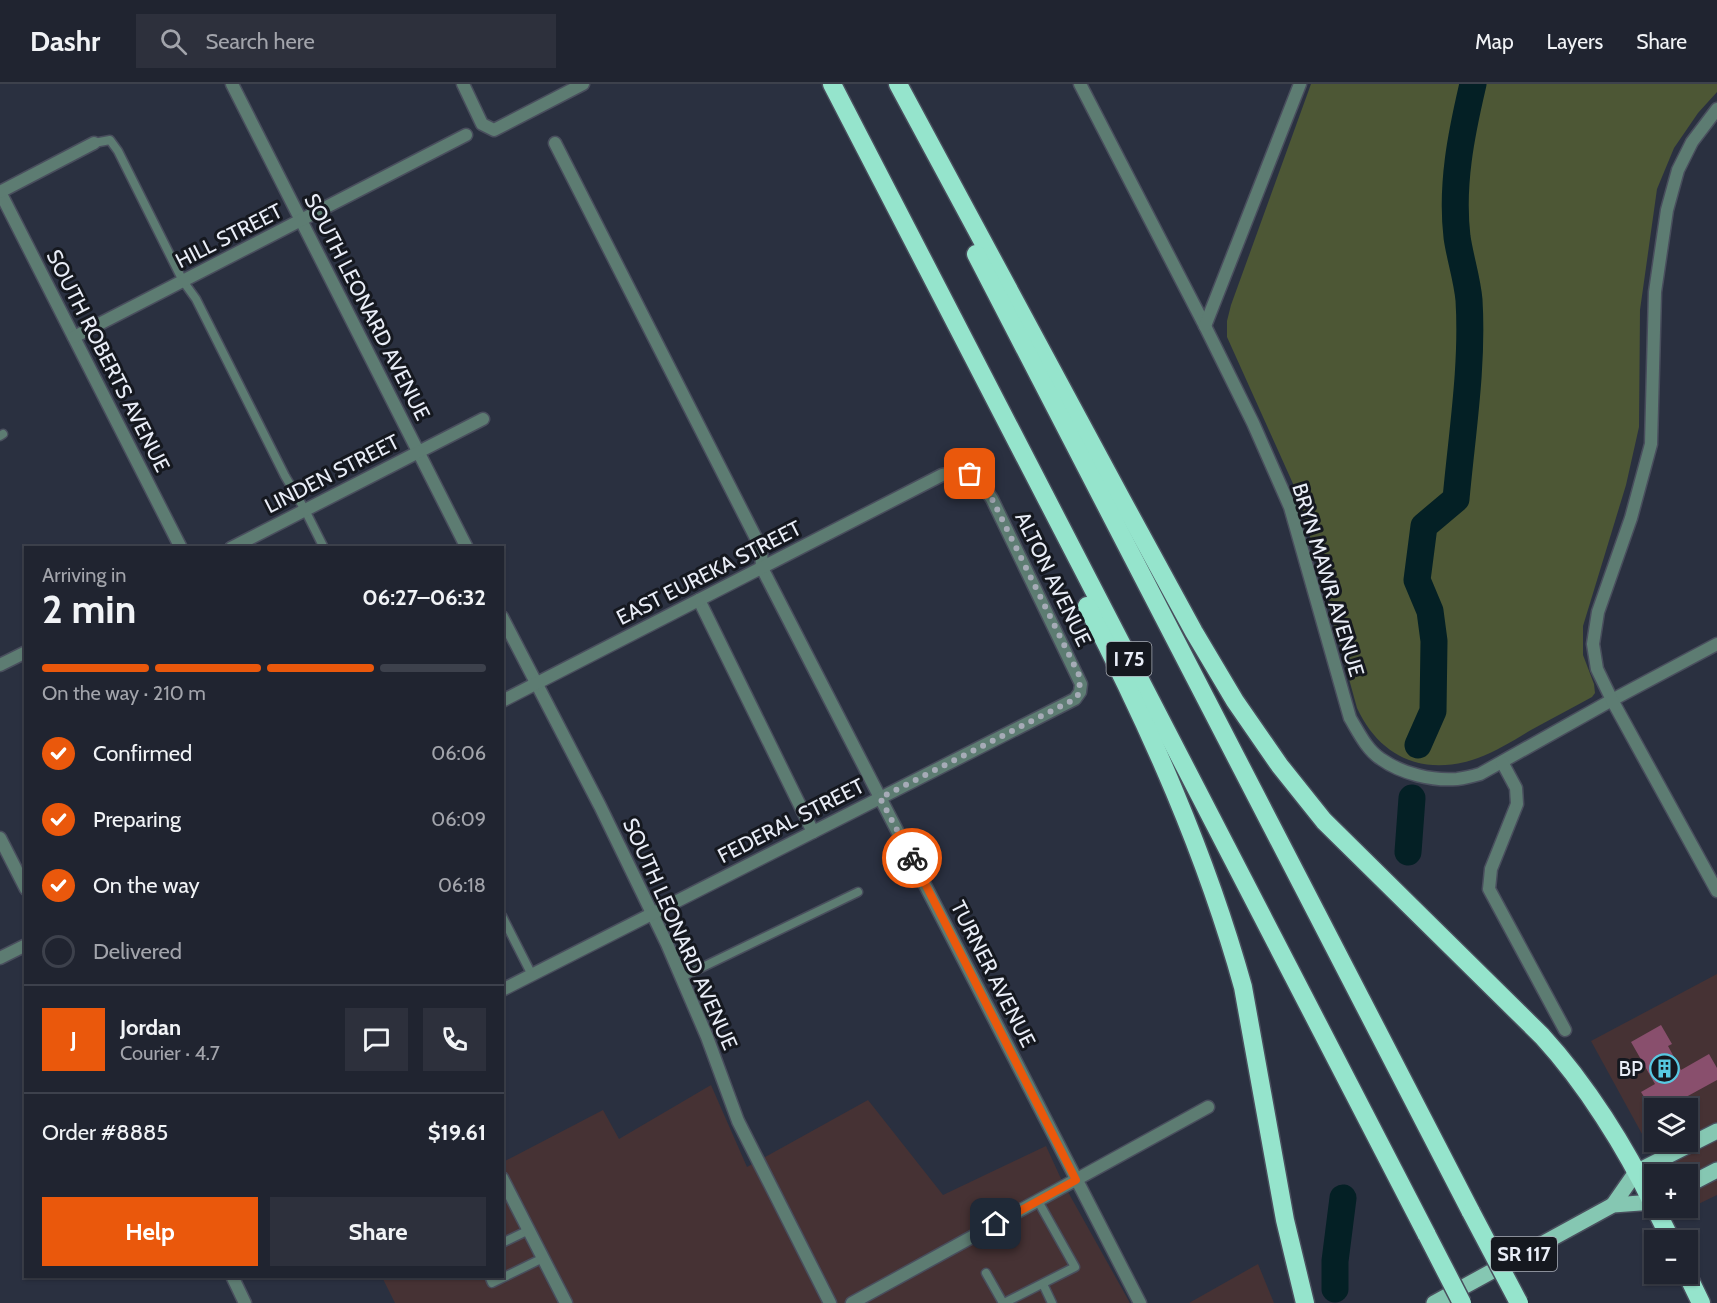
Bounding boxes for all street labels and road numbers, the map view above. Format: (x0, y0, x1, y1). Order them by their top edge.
street label: SOUTH LEONARD AVENUE (299, 189, 436, 424)
street label: HILL STREET (171, 198, 286, 273)
street label: SOUTH ROBERTS AVENUE (41, 246, 175, 476)
street label: LINDEN STREET (260, 429, 403, 518)
street label: BRYN MAWR AVENUE (1287, 480, 1370, 680)
street label: ALTON AVENUE (1010, 508, 1097, 650)
street label: EAST EUREKA STREET (612, 515, 805, 630)
road number: I 75 (1106, 642, 1152, 676)
street label: FEDERAL STREET (713, 773, 868, 868)
street label: SOUTH LEONARD AVENUE (618, 814, 743, 1053)
street label: TURNER AVENUE (946, 896, 1041, 1051)
road number: SR 117 (1491, 1237, 1557, 1271)

